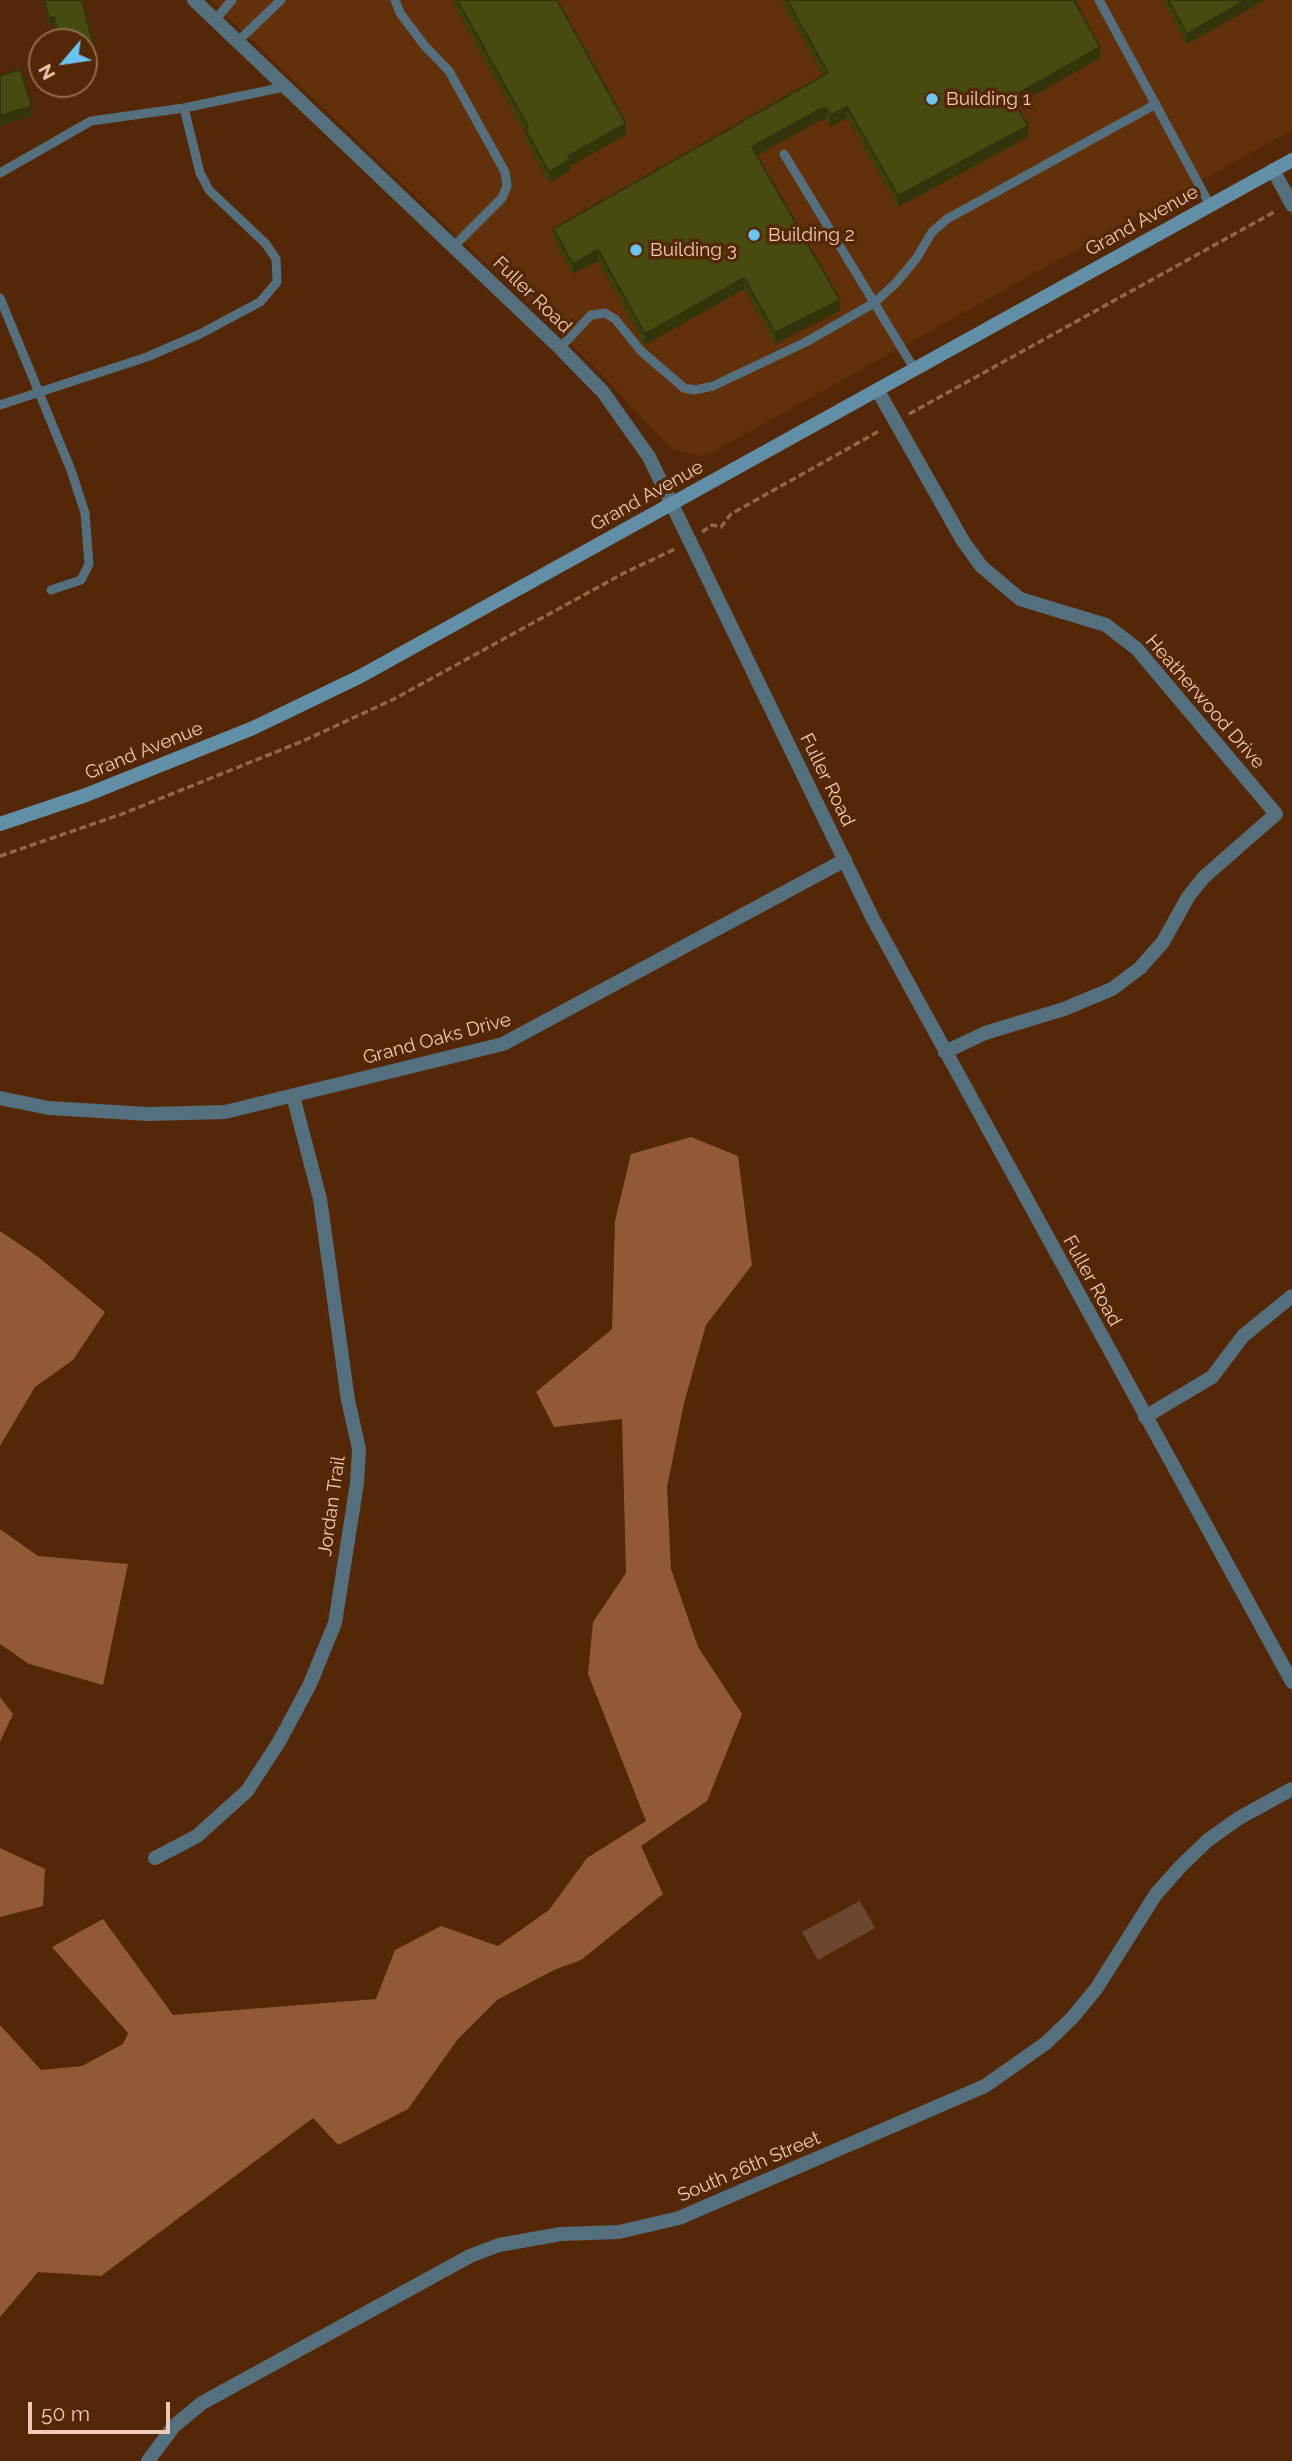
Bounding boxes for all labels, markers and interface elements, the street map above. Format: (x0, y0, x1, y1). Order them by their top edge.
north arrow (28, 28, 98, 98)
text: N (33, 61, 60, 84)
place label: Building 1 (946, 88, 1031, 110)
marker: Building 1 (924, 91, 940, 107)
street label: Grand Avenue (1082, 181, 1202, 261)
place label: Building 2 (768, 224, 855, 246)
marker: Building 2 (746, 227, 762, 243)
place label: Building 3 (650, 239, 737, 261)
marker: Building 3 (628, 242, 644, 258)
street label: Fuller Road (488, 252, 576, 338)
street label: Grand Avenue (587, 456, 707, 536)
street label: Heatherwood Drive (1141, 630, 1269, 774)
street label: Grand Avenue (82, 717, 206, 785)
street label: Fuller Road (795, 730, 859, 830)
street label: Grand Oaks Drive (360, 1008, 514, 1070)
street label: Fuller Road (1058, 1232, 1126, 1330)
street label: Jordan Trail (314, 1454, 350, 1558)
street label: South 26th Street (674, 2127, 824, 2207)
scale bar (32, 2388, 173, 2432)
text: 50 m (41, 2401, 90, 2426)

